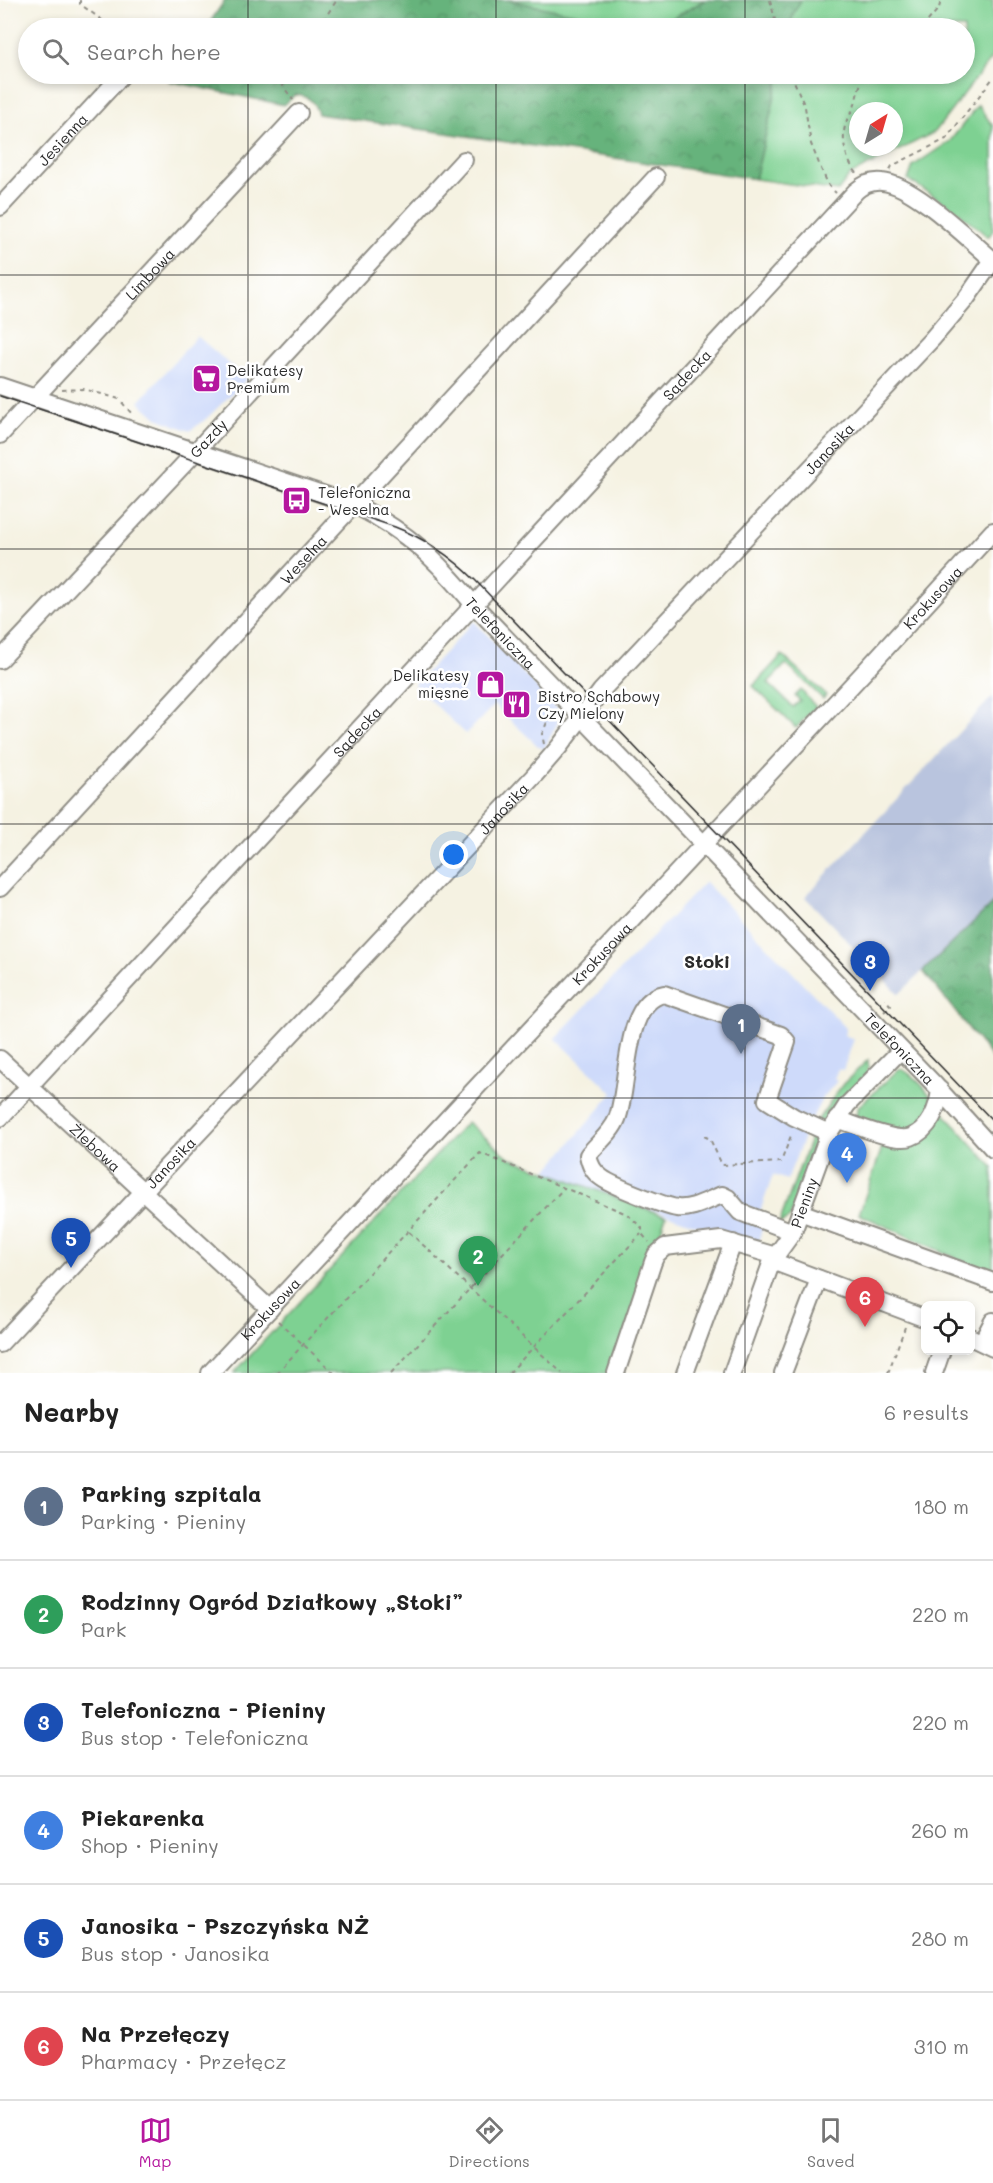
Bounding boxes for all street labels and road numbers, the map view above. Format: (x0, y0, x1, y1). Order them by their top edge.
street label: Jesienna (33, 109, 92, 170)
street label: Limbowa (121, 244, 179, 304)
street label: Sądecka (658, 345, 715, 404)
street label: Gazdy (185, 414, 231, 462)
street label: Janosika (800, 418, 858, 479)
street label: Weselna (275, 530, 331, 588)
street label: Krokusowa (898, 561, 966, 633)
street label: Telefoniczna (461, 593, 540, 674)
street label: Sądecka (328, 702, 385, 761)
street label: Janosika (474, 778, 533, 839)
street label: Krokusowa (567, 918, 636, 989)
street label: Telefoniczna (860, 1008, 939, 1089)
street label: Żlebowa (66, 1119, 125, 1176)
street label: Janosika (141, 1132, 200, 1193)
street label: Pieniny (785, 1175, 822, 1231)
street label: Krokusowa (236, 1273, 304, 1344)

